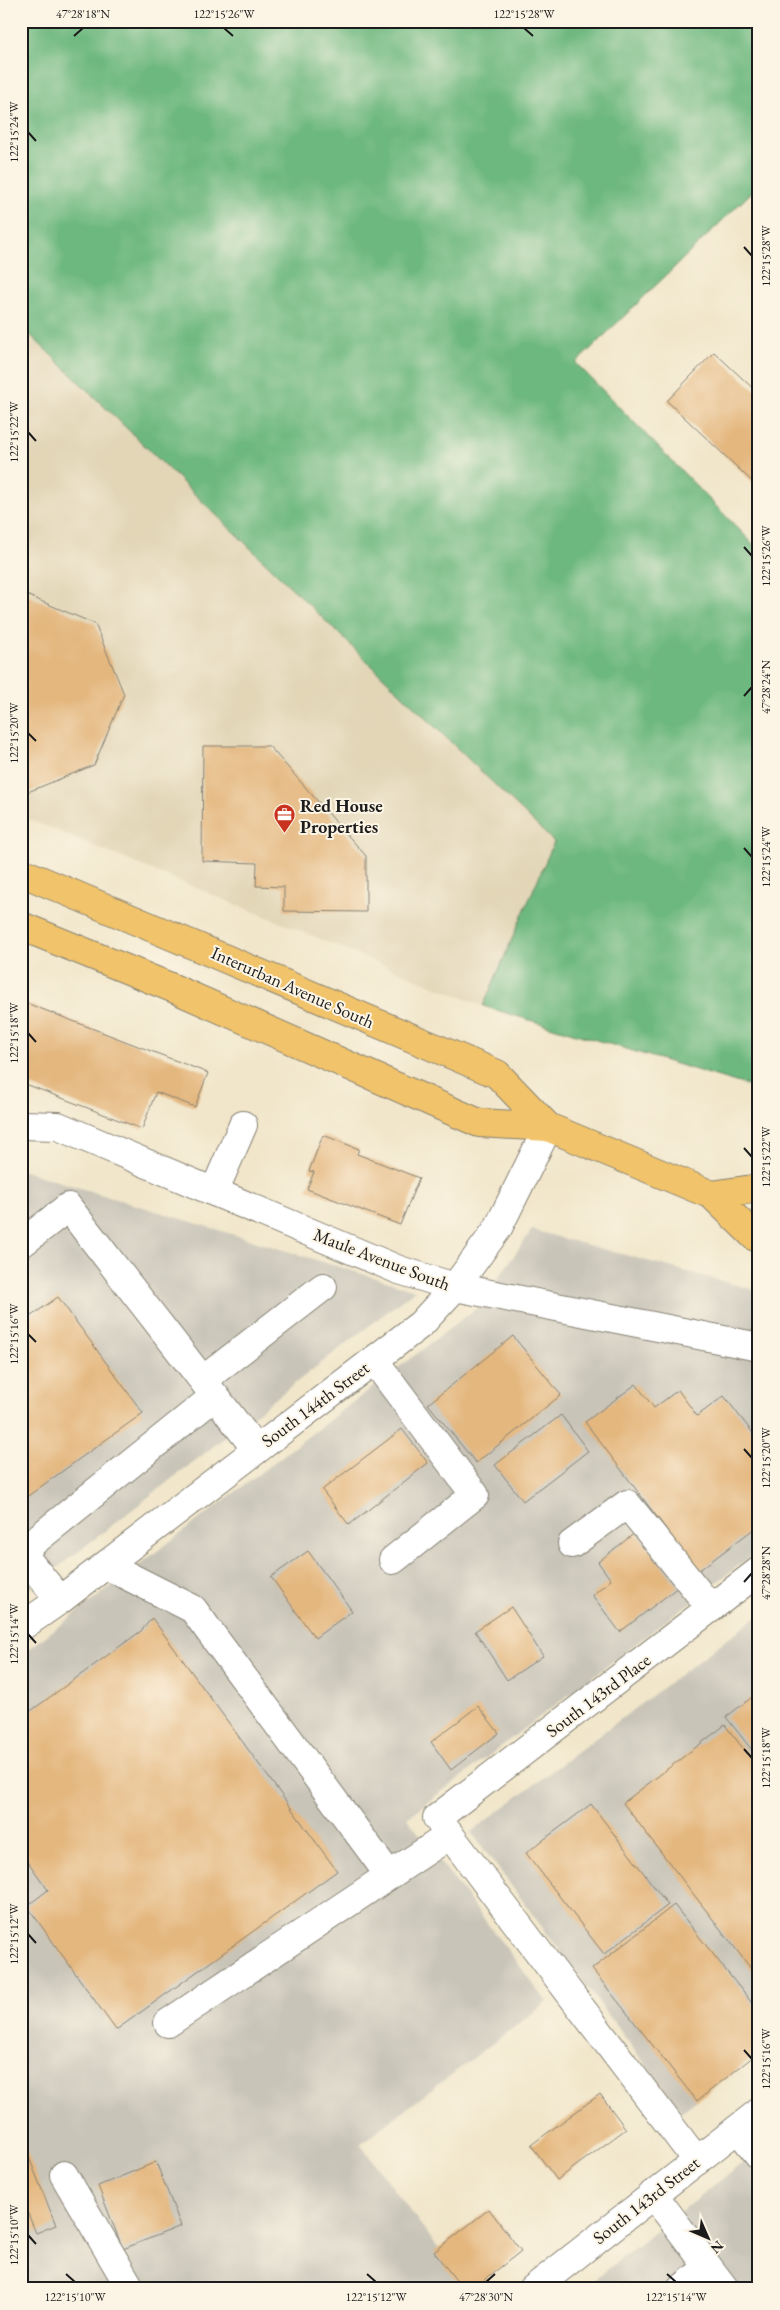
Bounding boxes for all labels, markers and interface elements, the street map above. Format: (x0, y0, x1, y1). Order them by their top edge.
text: 47°28'18"N (56, 6, 110, 22)
text: 122°15'26"W (193, 6, 256, 22)
text: 122°15'28"W (493, 6, 556, 22)
text: 122°15'24"W (6, 100, 22, 163)
text: 122°15'28"W (758, 224, 774, 287)
text: 122°15'22"W (6, 400, 22, 463)
text: 122°15'26"W (758, 524, 774, 587)
text: 47°28'24"N (758, 660, 774, 714)
text: 122°15'20"W (6, 701, 22, 764)
place label: Red House Properties (300, 794, 383, 838)
office icon: Red House Properties (272, 803, 296, 834)
text: 122°15'24"W (758, 825, 774, 888)
street label: Interurban Avenue South (208, 941, 378, 1033)
text: 122°15'18"W (6, 1001, 22, 1064)
text: 122°15'22"W (758, 1125, 774, 1188)
street label: Maule Avenue South (310, 1222, 454, 1296)
text: 122°15'16"W (6, 1302, 22, 1365)
street label: South 144th Street (256, 1356, 374, 1452)
text: 122°15'20"W (758, 1426, 774, 1489)
text: 47°28'28"N (758, 1546, 774, 1600)
text: 122°15'14"W (6, 1602, 22, 1665)
street label: South 143rd Place (541, 1648, 655, 1742)
text: 122°15'18"W (758, 1726, 774, 1789)
text: 122°15'12"W (6, 1902, 22, 1965)
text: 122°15'16"W (758, 2027, 774, 2090)
street label: South 143rd Street (588, 2151, 704, 2249)
text: 122°15'10"W (6, 2203, 22, 2266)
north arrow (682, 2212, 732, 2262)
text: N (706, 2237, 728, 2258)
text: 122°15'10"W (44, 2289, 107, 2305)
text: 122°15'12"W (345, 2289, 408, 2305)
text: 47°28'30"N (459, 2289, 513, 2305)
text: 122°15'14"W (645, 2289, 708, 2305)

